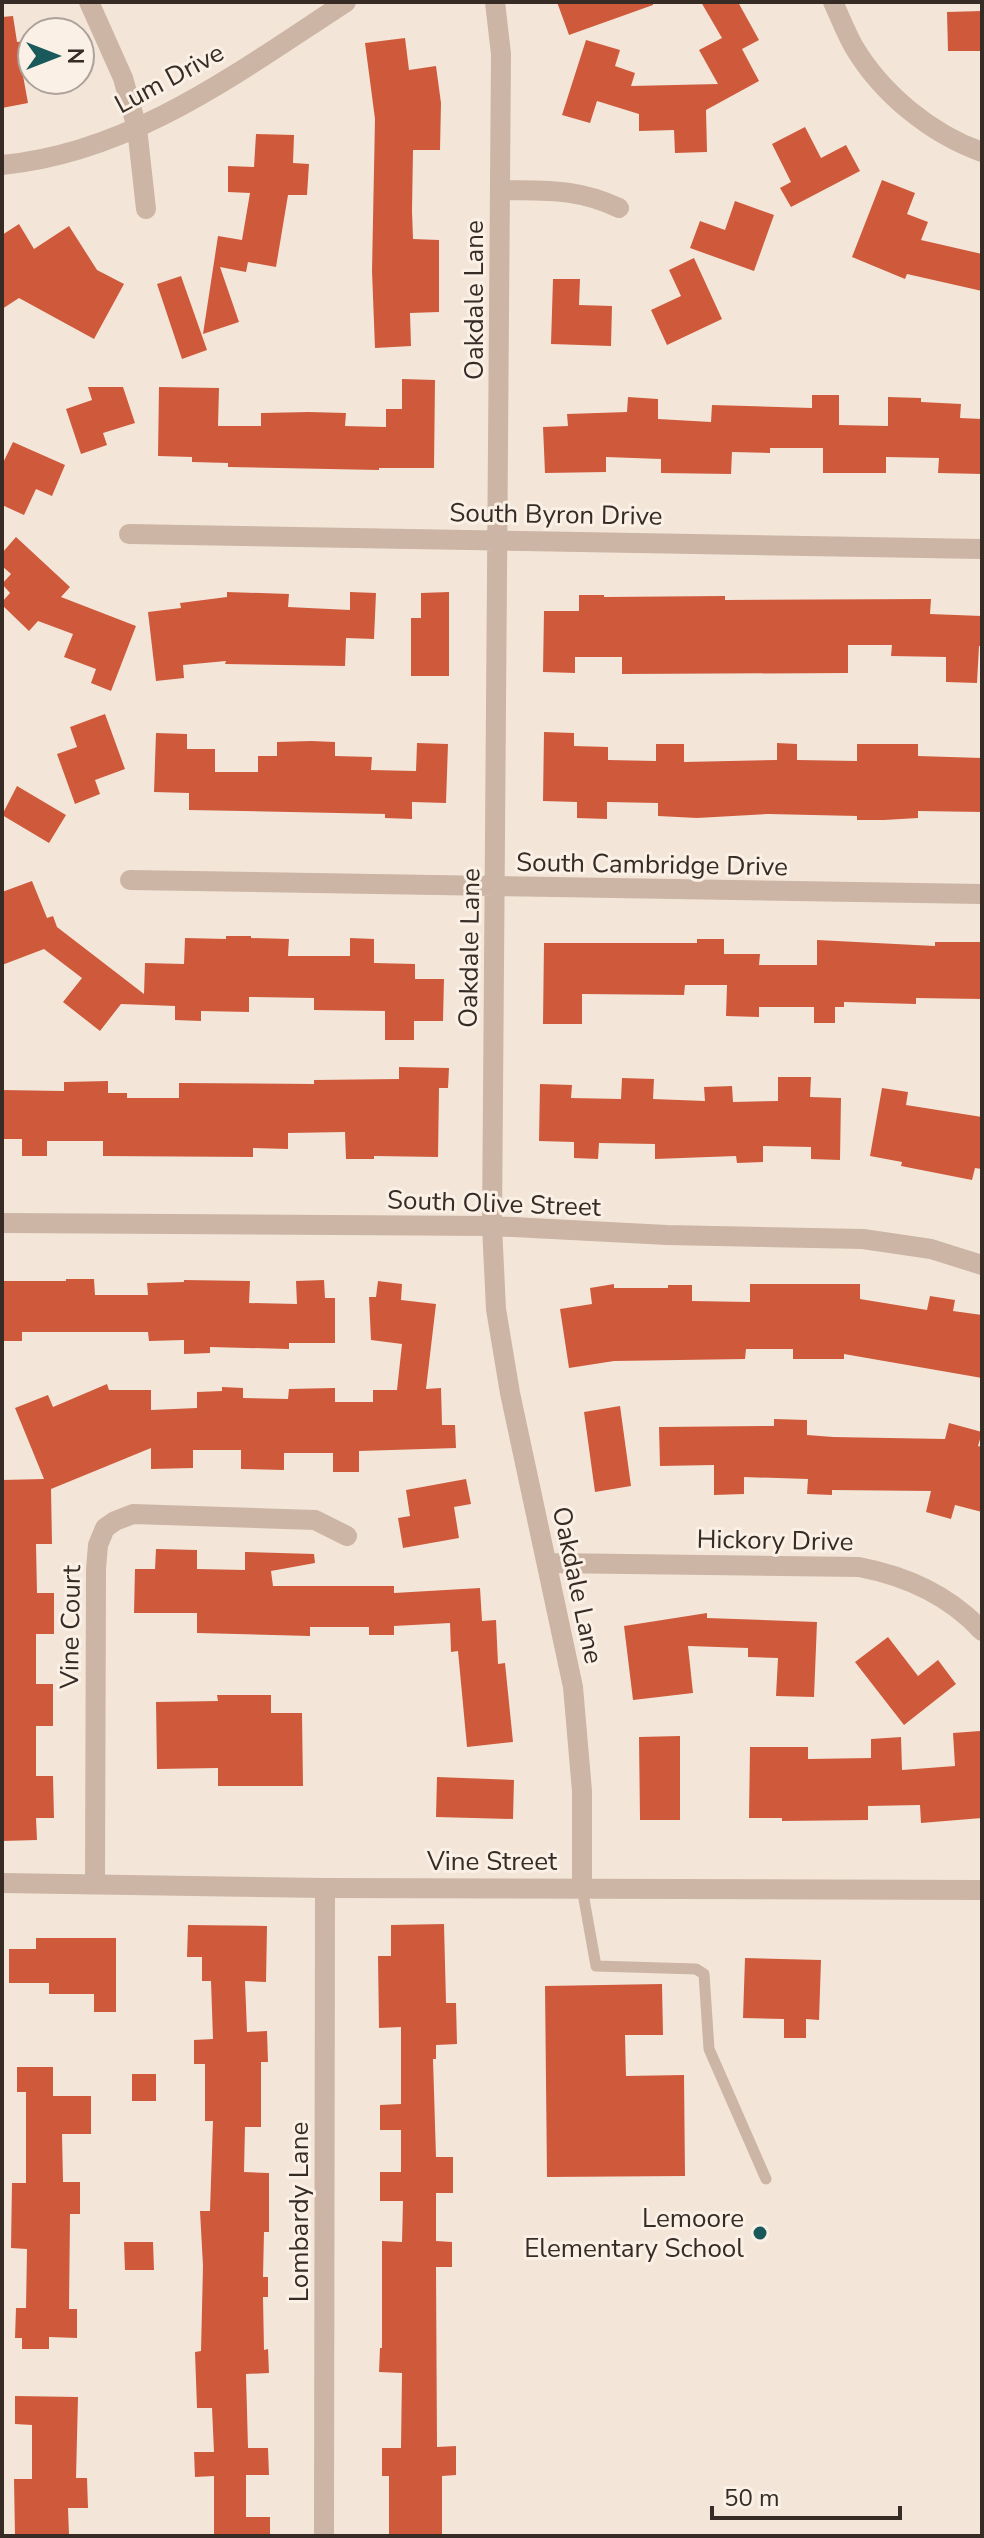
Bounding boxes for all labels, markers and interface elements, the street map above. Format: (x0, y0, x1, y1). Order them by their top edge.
north arrow (16, 16, 96, 96)
street label: Lum Drive (108, 35, 230, 122)
text: N (60, 48, 90, 64)
street label: Oakdale Lane (457, 220, 492, 380)
street label: South Byron Drive (449, 495, 663, 534)
street label: South Cambridge Drive (516, 845, 788, 884)
street label: Oakdale Lane (451, 868, 488, 1028)
street label: South Olive Street (386, 1182, 602, 1225)
street label: Oakdale Lane (544, 1503, 611, 1667)
street label: Hickory Drive (696, 1522, 854, 1559)
street label: Vine Court (52, 1564, 89, 1690)
street label: Vine Street (426, 1844, 558, 1879)
street label: Lombardy Lane (282, 2122, 317, 2302)
place label: Lemoore Elementary School (524, 2201, 744, 2266)
marker: Lemoore Elementary School (751, 2224, 769, 2242)
scale bar (712, 2470, 900, 2520)
text: 50 m (724, 2482, 780, 2514)

